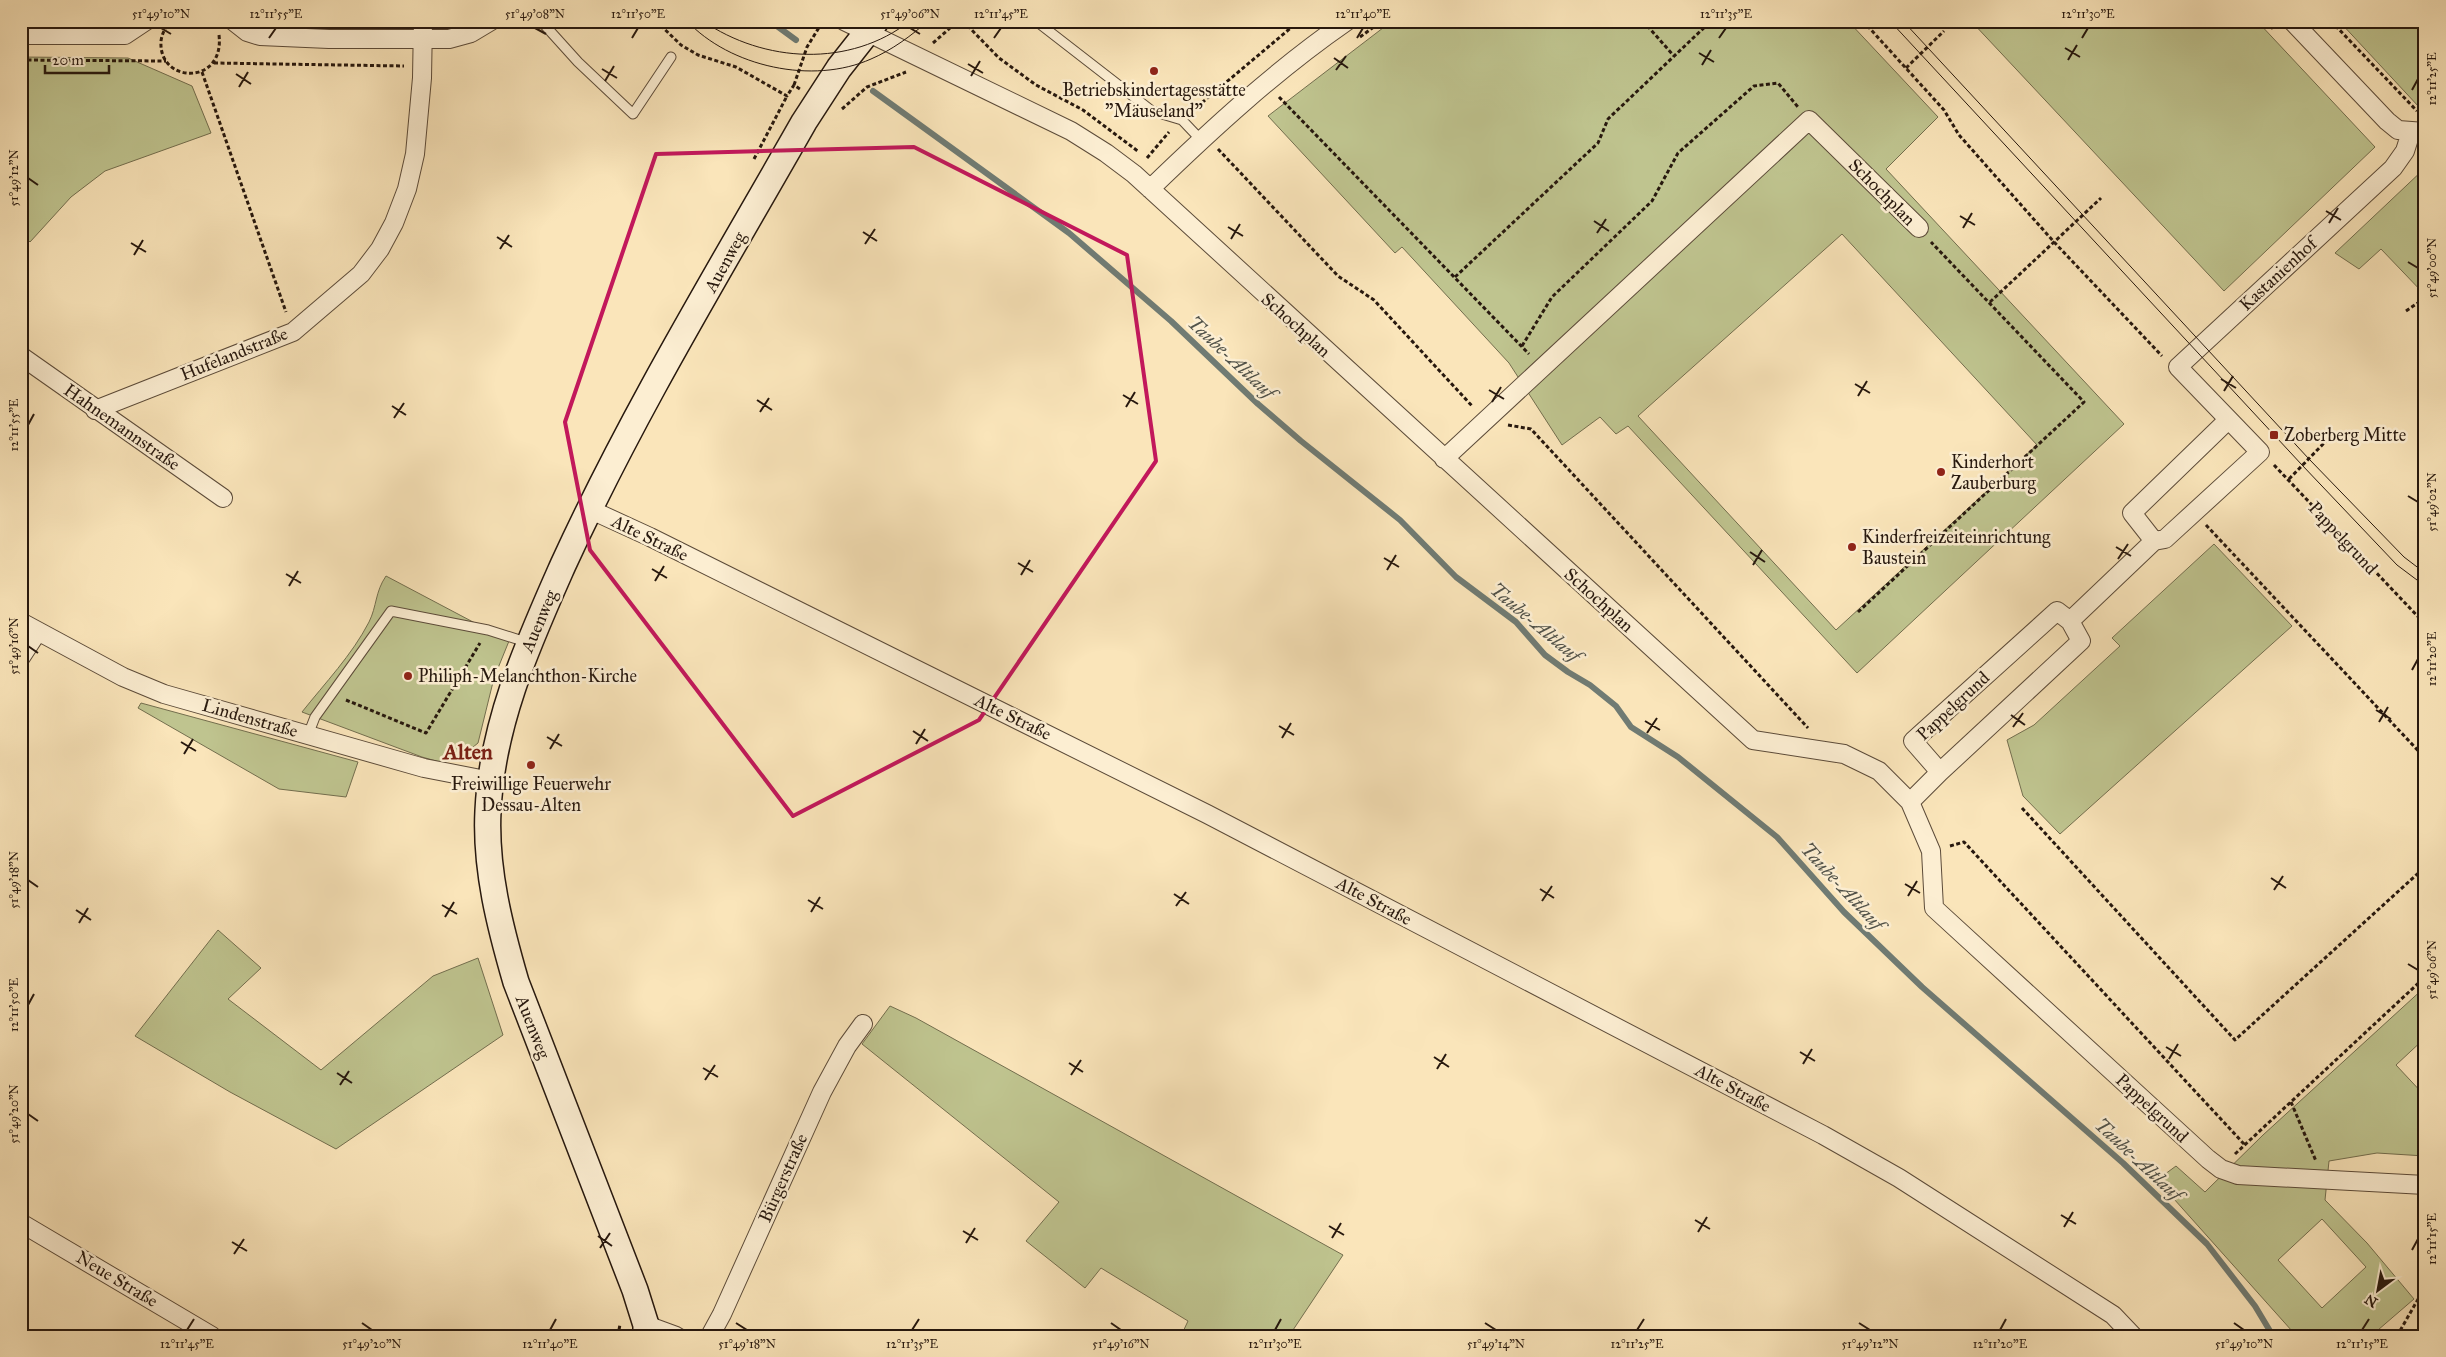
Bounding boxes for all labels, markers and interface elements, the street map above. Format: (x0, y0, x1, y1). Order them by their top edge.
text: 51°49'10"N (132, 7, 190, 21)
text: 12°11'55"E (250, 7, 303, 21)
text: 51°49'08"N (505, 7, 565, 21)
text: 12°11'50"E (611, 7, 666, 21)
text: 51°49'06"N (880, 7, 940, 21)
text: 12°11'45"E (974, 7, 1028, 21)
text: 12°11'40"E (1335, 7, 1391, 21)
text: 12°11'35"E (1700, 7, 1752, 21)
text: 12°11'30"E (2061, 7, 2115, 21)
scale bar (45, 42, 109, 74)
text: 20 m (52, 51, 84, 69)
text: 12°11'25"E (2425, 52, 2439, 106)
marker: Betriebskindertagesstätte "Mäuseland" (1148, 65, 1160, 77)
place label: Betriebskindertagesstätte "Mäuseland" (1062, 79, 1246, 122)
text: 51°49'12"N (7, 149, 21, 207)
street label: Schochplan (1844, 154, 1920, 230)
street label: Auenweg (699, 227, 752, 298)
street label: Kastanienhof (2235, 231, 2323, 315)
text: 51°49'00"N (2425, 238, 2439, 298)
street label: Schochplan (1257, 288, 1335, 362)
water label: Taube-Altlauf (1183, 311, 1284, 407)
street label: Hufelandstraße (177, 322, 291, 386)
street label: Hahnemannstraße (60, 379, 184, 475)
text: 12°11'55"E (7, 398, 21, 451)
place label: Zoberberg Mitte (2284, 424, 2406, 447)
marker: Zoberberg Mitte (2268, 429, 2280, 441)
place label: Kinderhort Zauberburg (1951, 451, 2036, 495)
marker: Kinderhort Zauberburg (1935, 466, 1947, 478)
text: 51°49'02"N (2425, 472, 2439, 532)
street label: Pappelgrund (2303, 497, 2382, 580)
street label: Alte Straße (607, 510, 692, 566)
place label: Kinderfreizeiteinrichtung Baustein (1862, 526, 2051, 569)
marker: Kinderfreizeiteinrichtung Baustein (1846, 541, 1858, 553)
street label: Schochplan (1560, 563, 1638, 637)
water label: Taube-Altlauf (1486, 578, 1589, 670)
street label: Auenweg (516, 586, 563, 657)
text: 51°49'16"N (7, 617, 21, 675)
text: 12°11'20"E (2425, 631, 2439, 686)
place label: Philiph-Melanchthon-Kirche (418, 665, 637, 687)
street label: Pappelgrund (1912, 667, 1995, 746)
marker: Philiph-Melanchthon-Kirche (402, 670, 414, 682)
street label: Alte Straße (970, 689, 1055, 745)
street label: Lindenstraße (200, 694, 300, 742)
district label: Alten (441, 738, 493, 765)
marker: Freiwillige Feuerwehr Dessau-Alten (525, 759, 537, 771)
place label: Freiwillige Feuerwehr Dessau-Alten (451, 773, 611, 816)
water label: Taube-Altlauf (1796, 838, 1892, 938)
text: 51°49'18"N (7, 851, 21, 909)
street label: Alte Straße (1331, 871, 1416, 930)
text: 51°49'06"N (2425, 940, 2439, 1000)
text: 12°11'50"E (7, 977, 21, 1032)
street label: Auenweg (510, 991, 555, 1063)
street label: Alte Straße (1690, 1058, 1775, 1117)
street label: Pappelgrund (2110, 1069, 2193, 1148)
text: 51°49'20"N (7, 1084, 21, 1144)
water label: Taube-Altlauf (2090, 1113, 2191, 1209)
street label: Bürgerstraße (754, 1130, 813, 1226)
text: 12°11'15"E (2425, 1213, 2439, 1265)
street label: Neue Straße (72, 1246, 162, 1312)
north arrow (2354, 1264, 2404, 1314)
text: N (2362, 1290, 2381, 1311)
text: 12°11'45"E (160, 1337, 214, 1351)
text: 51°49'20"N (342, 1337, 402, 1351)
text: 12°11'40"E (522, 1337, 578, 1351)
text: 51°49'18"N (718, 1337, 776, 1351)
text: 12°11'35"E (886, 1337, 938, 1351)
text: 51°49'16"N (1092, 1337, 1150, 1351)
text: 12°11'30"E (1248, 1337, 1302, 1351)
text: 51°49'14"N (1467, 1337, 1525, 1351)
text: 12°11'25"E (1610, 1337, 1664, 1351)
text: 51°49'12"N (1841, 1337, 1899, 1351)
text: 12°11'20"E (1973, 1337, 2028, 1351)
text: 51°49'10"N (2215, 1337, 2273, 1351)
text: 12°11'15"E (2336, 1337, 2388, 1351)

